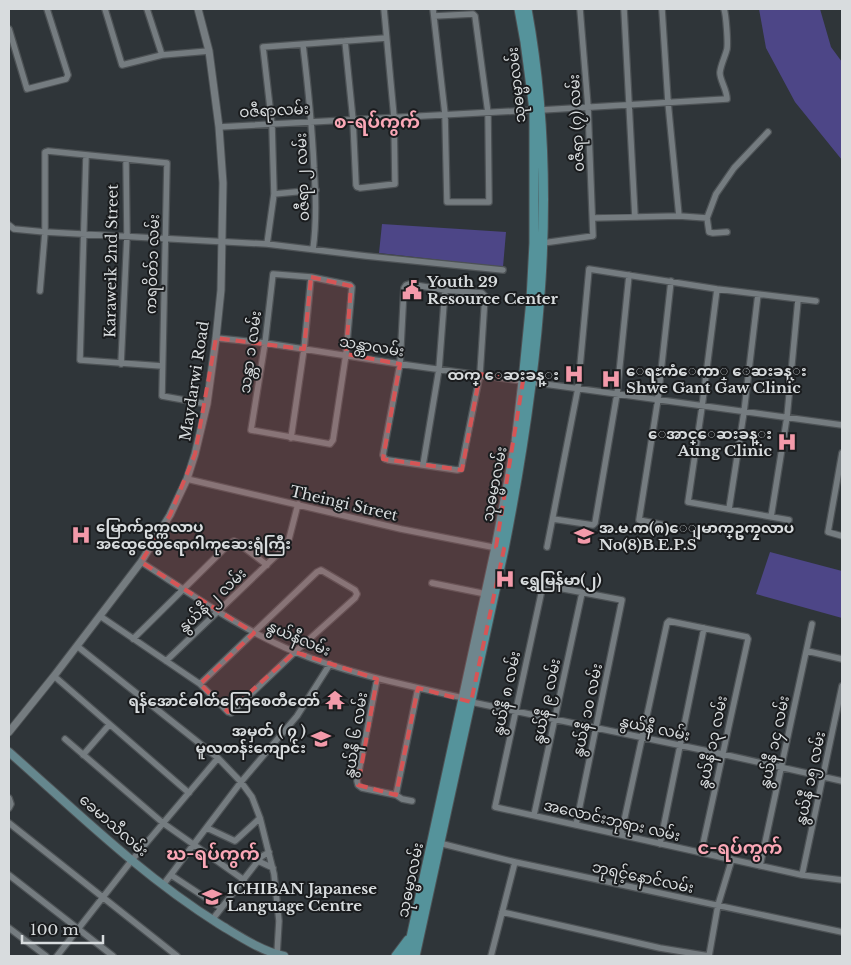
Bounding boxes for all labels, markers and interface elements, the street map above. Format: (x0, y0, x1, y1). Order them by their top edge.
street label: သုဓမ္မာလမ်း (503, 46, 533, 124)
street label: ၀ဇီရာ (၇) လမ်း (564, 74, 591, 172)
street label: ဝဇီရာလမ်း (239, 99, 309, 124)
district label: စ-ရပ်ကွက် (334, 110, 420, 136)
street label: ဝဇီရာ ၂ လမ်း (291, 132, 316, 222)
street label: Karaweik 2nd Street (100, 184, 122, 338)
street label: ကရဝိတ်၁ လမ်း (141, 214, 166, 314)
place label: Youth 29 Resource Center (426, 272, 559, 308)
public building icon: Youth 29 Resource Center (401, 279, 423, 301)
street label: သန္တာ ၁ လမ်း (235, 309, 268, 395)
street label: Maydarwi Road (175, 320, 213, 442)
street label: သန္တာလမ်း (338, 332, 406, 363)
place label: ေရႊကံေကာ္ ေဆးခန္း Shwe Gant Gaw Clinic (626, 361, 807, 397)
hospital icon: ထက္ ေဆးခန္း (563, 363, 585, 385)
place label: ထက္ ေဆးခန္း (447, 365, 559, 387)
hospital icon: ေရႊကံေကာ္ ေဆးခန္း Shwe Gant Gaw Clinic (600, 368, 622, 390)
place label: ေအာင္ေဆးခန္း Aung Clinic (648, 424, 773, 460)
hospital icon: ေအာင္ေဆးခန္း Aung Clinic (776, 431, 798, 453)
street label: သုဓမ္မာလမ်း (477, 445, 514, 524)
street label: Theingi Street (288, 481, 400, 525)
place label: မြောက်ဥက္ကလာပ အထွေထွေရောဂါကုဆေးရုံကြီး (96, 517, 291, 556)
place label: အ.မ.က(၈)ေျမာက္ဥကၠလာပ No(8)B.E.P.S (599, 518, 794, 554)
hospital icon: မြောက်ဥက္ကလာပ အထွေထွေရောဂါကုဆေးရုံကြီး (70, 524, 92, 546)
school or university icon: အ.မ.က(၈)ေျမာက္ဥကၠလာပ No(8)B.E.P.S (573, 525, 595, 547)
street label: နွယ်နီ ၂ လမ်း (174, 564, 252, 638)
hospital icon: ရွှေမြန်မာ(၂) (494, 568, 516, 590)
place label: ရွှေမြန်မာ(၂) (520, 570, 602, 592)
street label: နွယ်နီလမ်း (263, 616, 334, 663)
street label: နွယ်နီ ၈ လမ်း (488, 649, 527, 737)
street label: နွယ်နီ ၉ လမ်း (528, 657, 567, 746)
street label: နွယ်နီ ၁၀ လမ်း (568, 662, 609, 759)
temple icon: ရန်အောင်ဓါတ်ကြေစေတီတော် (324, 689, 346, 711)
place label: ရန်အောင်ဓါတ်ကြေစေတီတော် (129, 691, 320, 713)
street label: နွယ်နီ ၆ လမ်း (339, 691, 374, 780)
street label: နွယ်နီ ၁၃ လမ်း (693, 694, 734, 791)
street label: နွယ်နီ ၁၄ လမ်း (755, 694, 796, 791)
street label: နွယ်နီ လမ်း (617, 711, 692, 748)
place label: အမှတ် ( ၇ ) မူလတန်းကျောင်း (196, 721, 306, 760)
school or university icon: အမှတ် ( ၇ ) မူလတန်းကျောင်း (310, 728, 332, 750)
street label: နွယ်နီ ၁၅ လမ်း (791, 729, 832, 827)
street label: ခေမာသီလမ်း (75, 790, 153, 860)
street label: အလောင်းဘုရား လမ်း (541, 795, 682, 848)
district label: င-ရပ်ကွက် (697, 836, 783, 862)
street label: သုဓမ္မာလမ်း (393, 841, 431, 920)
district label: ဃ-ရပ်ကွက် (166, 842, 260, 868)
street label: ဘုရင့်နောင်လမ်း (590, 857, 696, 900)
place label: ICHIBAN Japanese Language Centre (227, 879, 377, 915)
school or university icon: ICHIBAN Japanese Language Centre (201, 886, 223, 908)
scale bar (22, 912, 104, 944)
text: 100 m (30, 920, 79, 939)

